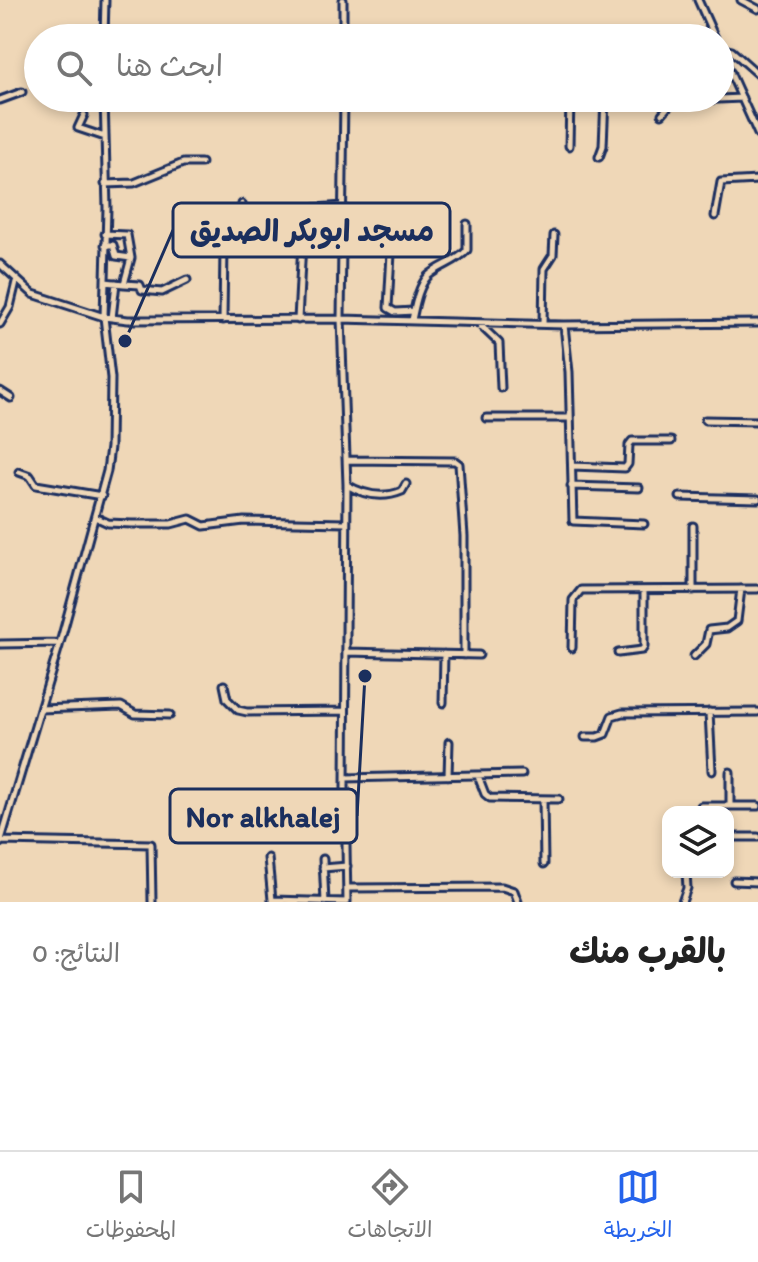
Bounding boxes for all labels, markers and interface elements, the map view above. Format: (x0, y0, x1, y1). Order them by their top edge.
search box (24, 24, 734, 112)
icon: search (52, 46, 96, 90)
text: ابحث هنا (116, 47, 223, 84)
callout: مسجد ابوبكر الصديق (173, 203, 450, 257)
text: مسجد ابوبكر الصديق (190, 212, 434, 250)
callout: Nor alkhalej (170, 789, 357, 843)
text: Nor alkhalej (186, 798, 340, 835)
map controls (662, 806, 734, 878)
button: layers (662, 806, 734, 878)
text: بالقرب منك (569, 931, 726, 972)
text: النتائج: 0 (32, 937, 120, 969)
tab: المحفوظات (86, 1165, 176, 1249)
tab: الاتجاهات (348, 1165, 432, 1249)
tab: الخريطة (604, 1165, 672, 1249)

